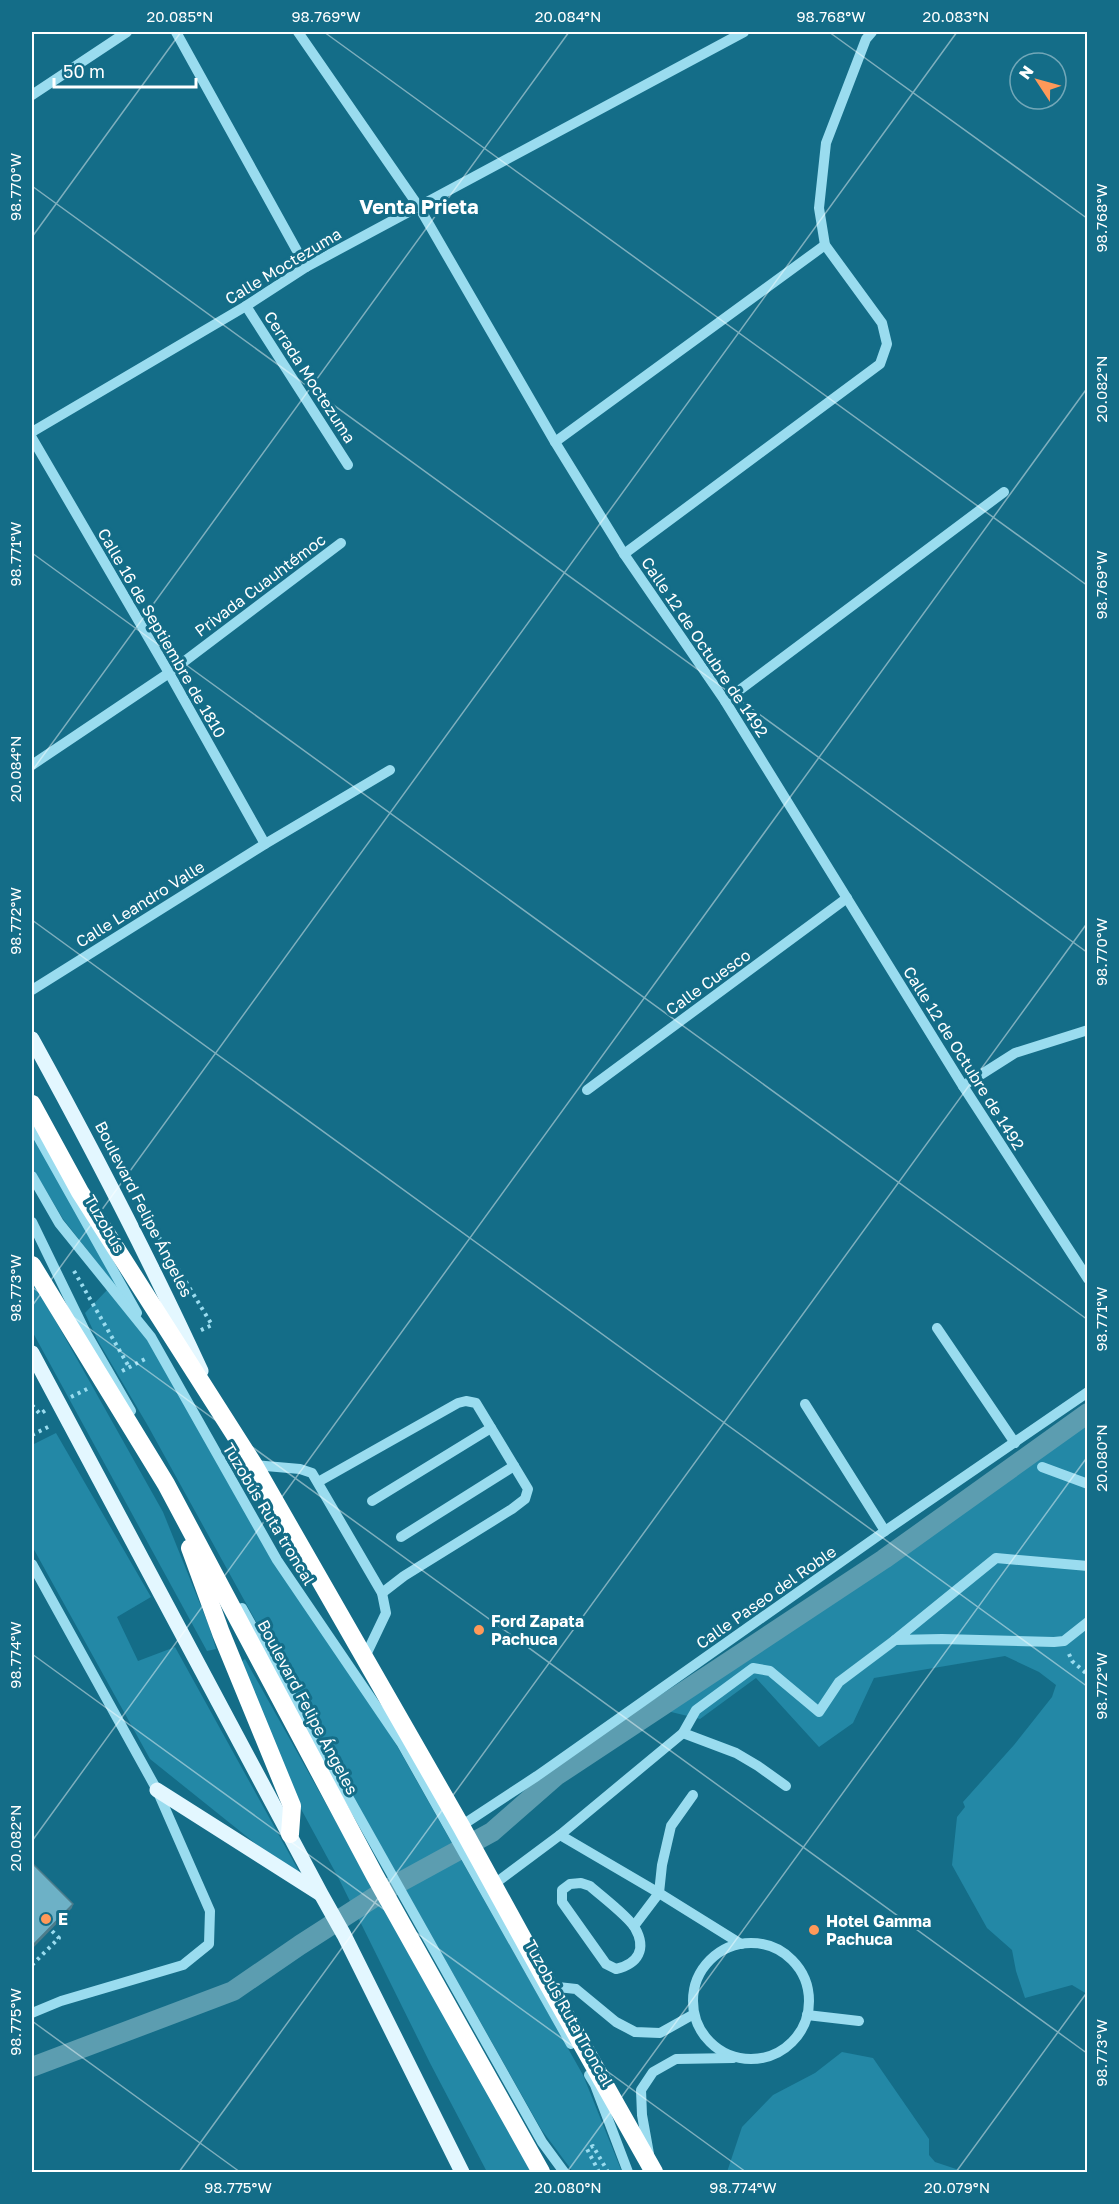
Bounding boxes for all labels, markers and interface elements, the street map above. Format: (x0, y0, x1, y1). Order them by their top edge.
text: 20.085°N (147, 7, 213, 25)
text: 98.769°W (291, 7, 361, 25)
text: 20.084°N (535, 7, 601, 25)
text: 98.768°W (796, 7, 866, 25)
text: 20.083°N (923, 7, 989, 25)
scale bar (54, 51, 196, 89)
north arrow (1008, 51, 1068, 111)
text: 50 m (63, 60, 105, 82)
text: N (1014, 61, 1038, 83)
text: 98.770°W (6, 153, 24, 221)
text: 98.768°W (1092, 183, 1110, 253)
district label: Venta Prieta (359, 194, 479, 218)
street label: Calle Moctezuma (221, 223, 345, 309)
street label: Cerrada Moctezuma (260, 307, 360, 447)
text: 20.082°N (1092, 356, 1110, 422)
text: 98.771°W (6, 522, 24, 586)
street label: Calle 16 de Septiembre de 1810 (94, 525, 230, 741)
street label: Privada Cuauhtémoc (191, 529, 330, 641)
text: 98.769°W (1092, 550, 1110, 620)
street label: Calle 12 de Octubre de 1492 (637, 553, 773, 741)
text: 20.084°N (6, 736, 24, 802)
street label: Calle Leandro Valle (72, 856, 208, 952)
text: 98.772°W (6, 887, 24, 955)
text: 98.770°W (1092, 918, 1110, 986)
street label: Calle Cuesco (662, 945, 754, 1019)
street label: Calle 12 de Octubre de 1492 (899, 962, 1029, 1154)
street label: Boulevard Felipe Ángeles (91, 1118, 197, 1300)
street label: Tuzobús (80, 1191, 130, 1257)
text: 98.773°W (6, 1254, 24, 1322)
text: 98.771°W (1092, 1287, 1110, 1351)
text: 20.080°N (1092, 1424, 1110, 1492)
street label: Tuzobús Ruta troncal (219, 1439, 319, 1589)
street label: Calle Paseo del Roble (692, 1541, 840, 1653)
place label: Ford Zapata Pachuca (491, 1611, 584, 1649)
street label: Boulevard Felipe Ángeles (253, 1616, 363, 1798)
text: 98.774°W (6, 1621, 24, 1689)
marker: Ford Zapata Pachuca (472, 1623, 486, 1637)
text: 98.772°W (1092, 1652, 1110, 1720)
text: 20.082°N (6, 1805, 24, 1871)
place label: E (58, 1909, 68, 1929)
place label: Hotel Gamma Pachuca (826, 1911, 931, 1949)
marker: E (39, 1912, 53, 1926)
marker: Hotel Gamma Pachuca (807, 1923, 821, 1937)
street label: Tuzobús Ruta Troncal (520, 1936, 618, 2090)
text: 98.775°W (6, 1988, 24, 2056)
text: 98.773°W (1092, 2019, 1110, 2087)
text: 98.775°W (204, 2178, 272, 2196)
text: 20.080°N (534, 2178, 602, 2196)
text: 98.774°W (709, 2178, 777, 2196)
text: 20.079°N (924, 2178, 990, 2196)

